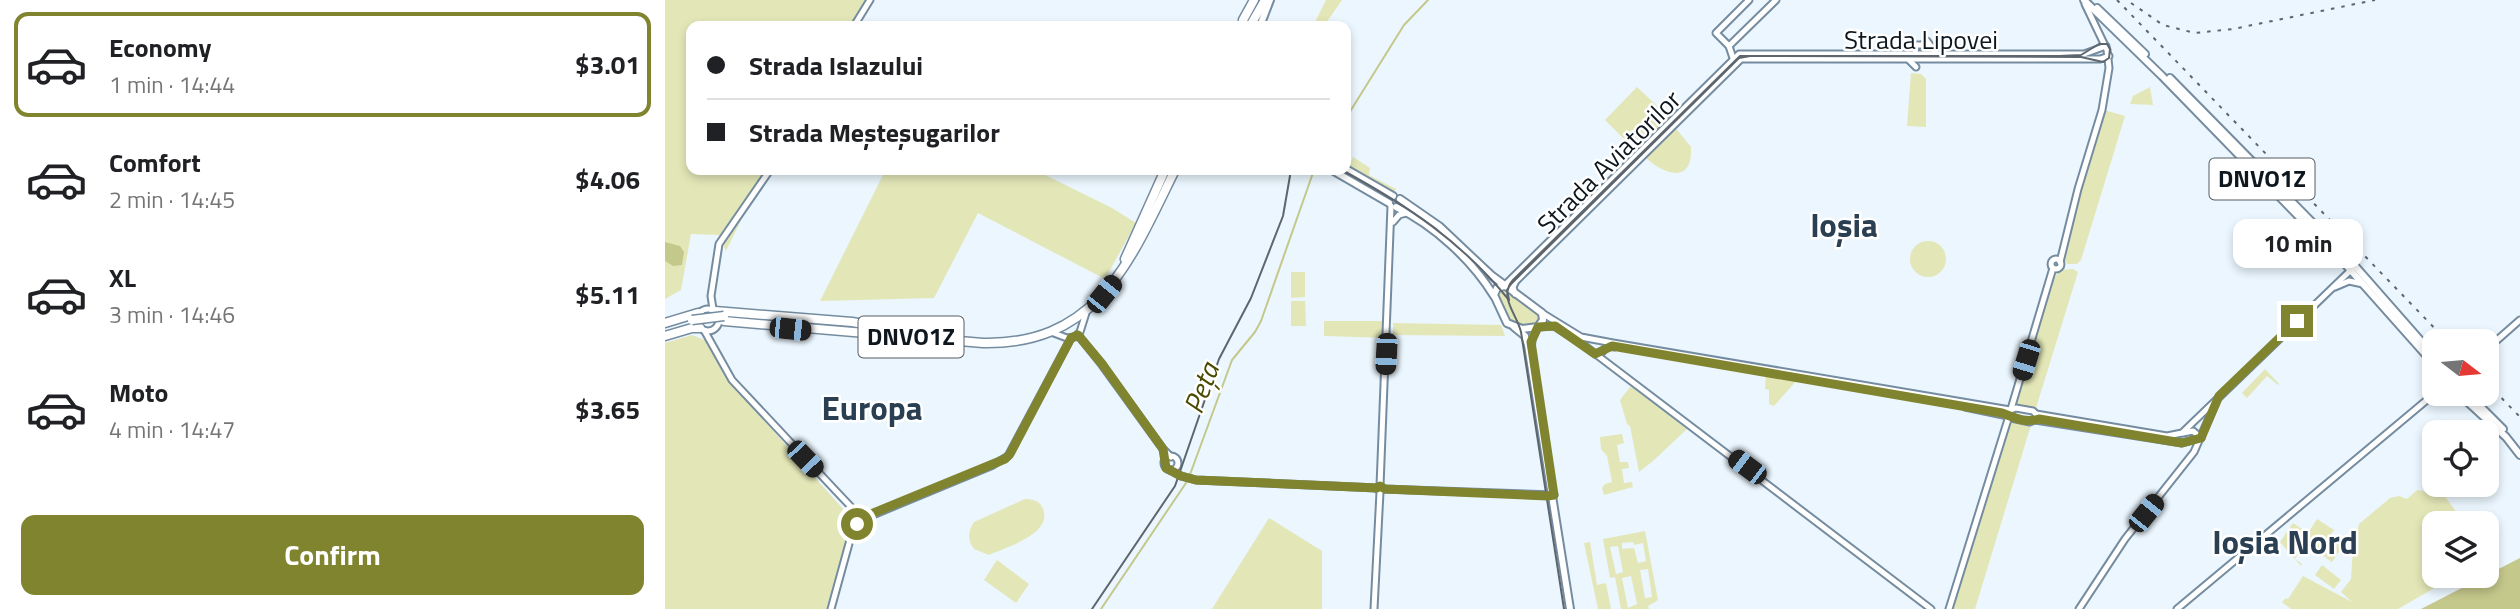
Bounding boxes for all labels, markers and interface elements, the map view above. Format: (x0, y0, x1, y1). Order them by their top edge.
street label: Strada Lipovei (1844, 20, 1998, 59)
text: Economy (109, 28, 211, 67)
icon: car (25, 33, 88, 96)
text: $3.01 (575, 45, 640, 84)
text: Strada Islazului (749, 46, 923, 85)
text: 1 min · 14:44 (109, 67, 235, 102)
street label: Strada Aviatorilor (1528, 81, 1690, 243)
text: Strada Meșteșugarilor (749, 113, 1000, 152)
text: Comfort (109, 143, 201, 182)
icon: car (25, 148, 88, 211)
road number: DNVO1Z (2209, 159, 2315, 200)
text: $4.06 (575, 160, 640, 199)
text: 2 min · 14:45 (109, 182, 235, 217)
district label: Ioșia (1810, 200, 1878, 250)
callout: 10 min (2232, 219, 2362, 268)
text: 10 min (2264, 226, 2332, 261)
text: XL (109, 258, 136, 297)
icon: car (25, 263, 88, 326)
car (1083, 271, 1126, 317)
text: $5.11 (575, 275, 640, 314)
text: 3 min · 14:46 (109, 297, 235, 332)
route end (2281, 305, 2313, 337)
car (769, 316, 812, 342)
road number: DNVO1Z (859, 316, 963, 358)
north arrow (2422, 329, 2499, 406)
map controls (2422, 329, 2499, 588)
car (1375, 332, 1398, 376)
car (2010, 337, 2043, 383)
water label: Peța (1171, 354, 1230, 419)
text: Moto (109, 373, 168, 412)
icon: car (25, 378, 88, 441)
district label: Europa (821, 383, 923, 433)
text: $3.65 (575, 390, 640, 429)
text: 4 min · 14:47 (109, 412, 235, 447)
button: locate (2422, 420, 2499, 497)
car (783, 437, 828, 481)
car (1724, 446, 1771, 488)
car (2125, 490, 2168, 536)
route start (841, 508, 873, 540)
button: layers (2422, 511, 2499, 588)
button: Confirm (21, 515, 644, 595)
district label: Ioșia Nord (2212, 517, 2358, 567)

